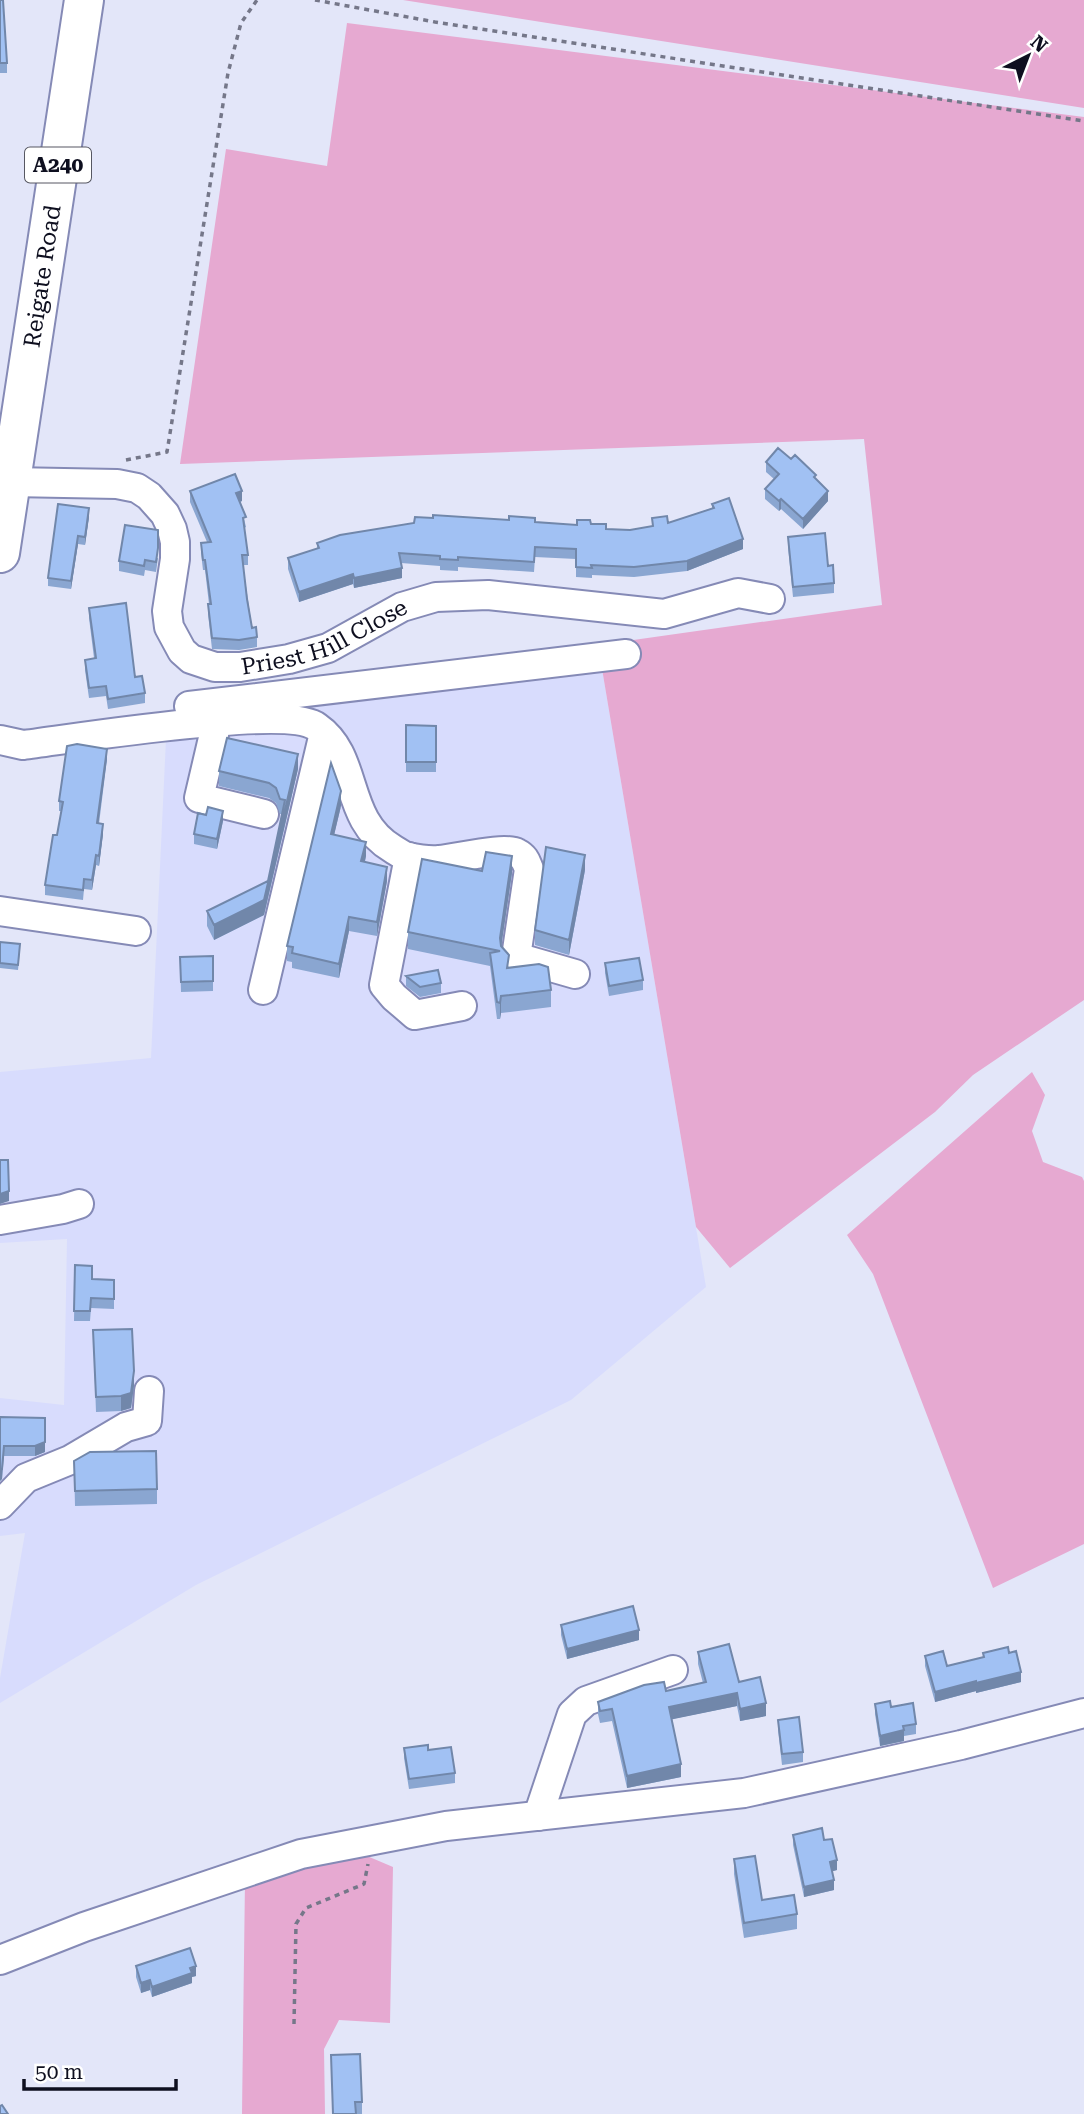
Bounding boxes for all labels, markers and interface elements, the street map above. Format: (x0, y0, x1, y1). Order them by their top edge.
north arrow (993, 21, 1063, 91)
text: N (1026, 30, 1052, 57)
road number: A240 (25, 148, 91, 182)
street label: Reigate Road (18, 203, 67, 349)
street label: Priest Hill Close (239, 594, 412, 681)
scale bar (24, 2048, 177, 2092)
text: 50 m (35, 2060, 83, 2084)

